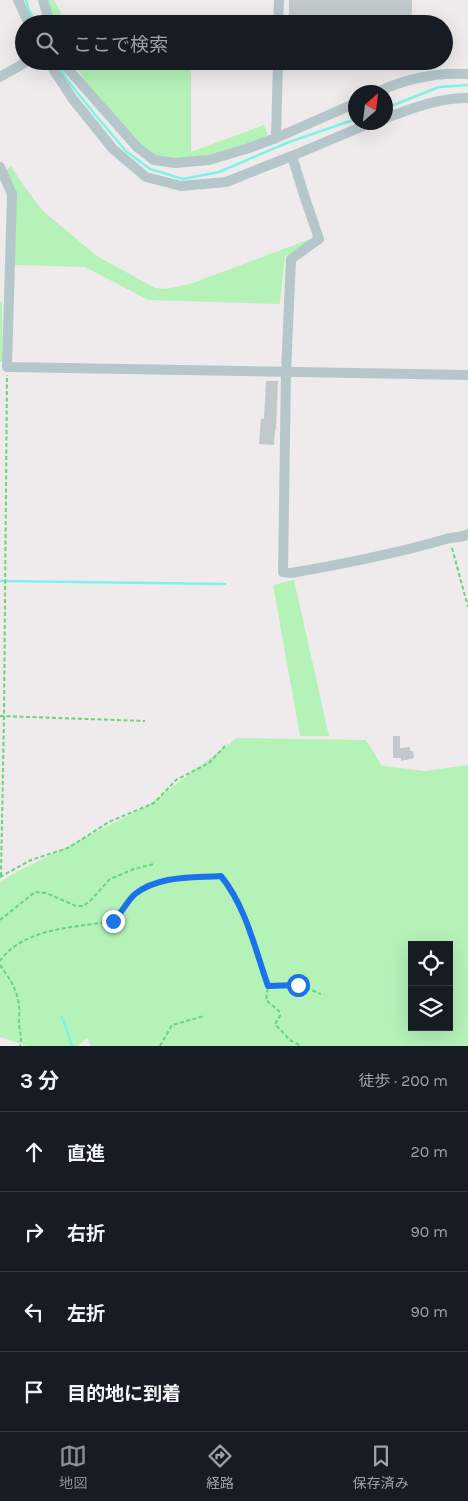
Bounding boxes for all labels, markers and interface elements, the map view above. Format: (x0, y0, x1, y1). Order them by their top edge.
search box (15, 15, 453, 70)
icon: search (33, 29, 61, 57)
text: ここで検索 (73, 34, 168, 56)
north arrow (348, 85, 393, 130)
route end (102, 910, 125, 933)
map controls (408, 941, 453, 1031)
button: locate (408, 941, 453, 986)
route start (287, 974, 310, 997)
button: layers (408, 986, 453, 1031)
text: 3 分 (20, 1069, 59, 1093)
text: 徒歩 · 200 m (359, 1071, 448, 1090)
icon: ahead (20, 1138, 48, 1166)
text: 20 m (410, 1142, 448, 1161)
text: 直進 (67, 1143, 105, 1165)
icon: right (20, 1218, 48, 1246)
text: 90 m (410, 1222, 448, 1241)
text: 右折 (67, 1223, 105, 1245)
icon: left (20, 1298, 48, 1326)
text: 90 m (410, 1302, 448, 1321)
text: 左折 (67, 1303, 105, 1325)
icon: arrive (20, 1378, 48, 1406)
text: 目的地に到着 (67, 1383, 181, 1405)
tab: 地図 (59, 1442, 87, 1492)
tab: 経路 (206, 1442, 234, 1492)
tab: 保存済み (353, 1442, 409, 1492)

